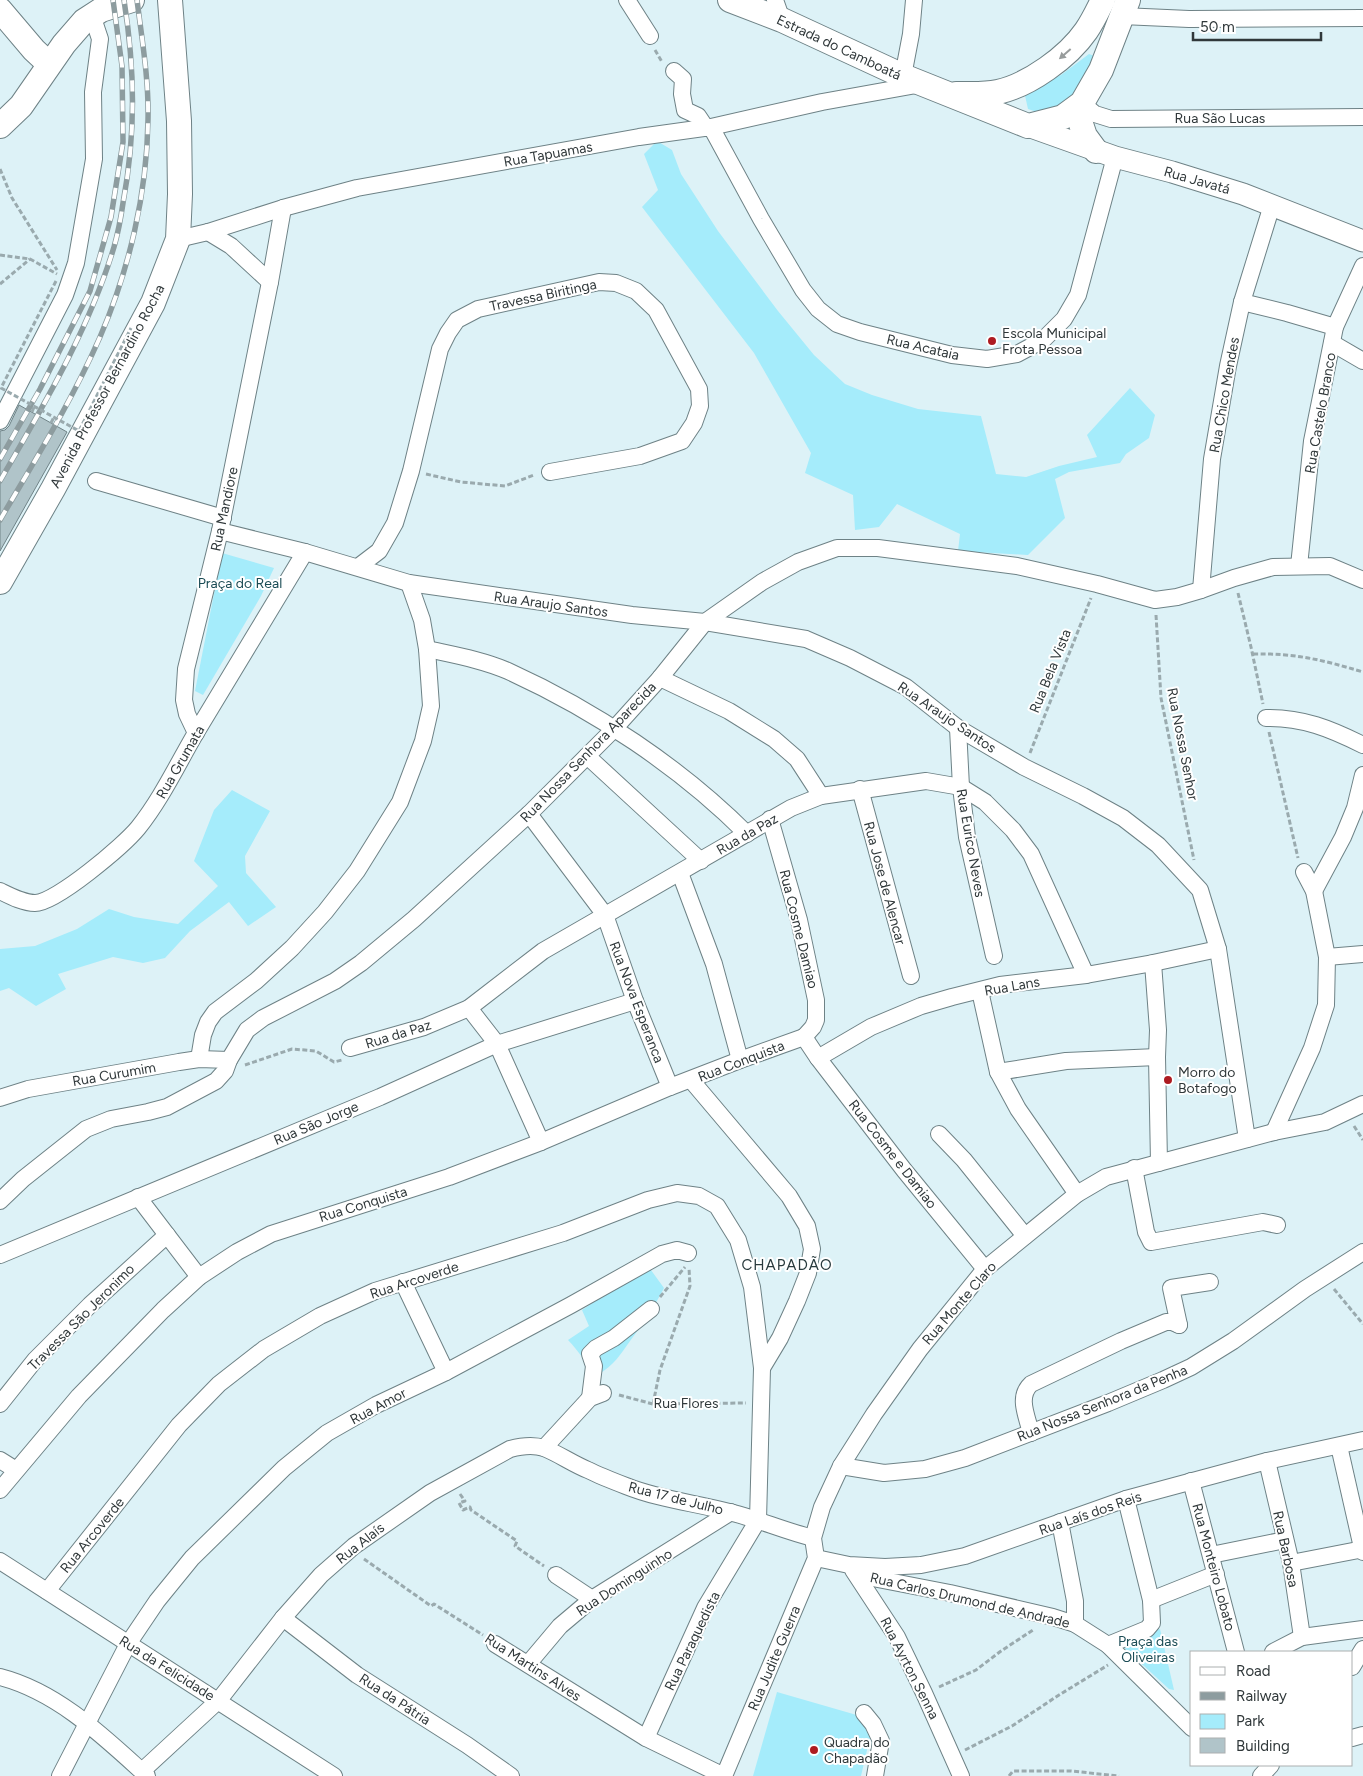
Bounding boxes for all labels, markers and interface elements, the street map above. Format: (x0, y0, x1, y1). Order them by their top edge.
scale bar (1193, 10, 1320, 42)
street label: Estrada do Camboatá (774, 11, 904, 84)
text: 50 m (1200, 18, 1235, 36)
one-way arrow (1059, 48, 1072, 59)
street label: Rua São Lucas (1175, 110, 1265, 127)
street label: Rua Tapuamas (502, 138, 594, 171)
street label: Rua Javatá (1162, 163, 1232, 198)
street label: Travessa Biritinga (488, 276, 598, 315)
street label: Avenida Professor Bernardino Rocha (46, 282, 168, 491)
place label: Escola Municipal Frota Pessoa (1002, 325, 1106, 358)
street label: Rua Acataia (885, 331, 961, 364)
marker: Escola Municipal Frota Pessoa (986, 335, 998, 347)
street label: Rua Chico Mendes (1206, 336, 1243, 454)
street label: Rua Castelo Branco (1301, 351, 1339, 475)
street label: Rua Mandiore (207, 465, 242, 553)
park label: Praça do Real (198, 575, 282, 592)
street label: Rua Araujo Santos (493, 588, 609, 621)
street label: Rua Bela Vista (1026, 627, 1075, 716)
street label: Rua Araujo Santos (894, 678, 999, 757)
street label: Rua Nossa Senhora Aparecida (517, 679, 660, 826)
street label: Rua Nossa Senhor (1163, 686, 1202, 802)
street label: Rua Grumata (153, 723, 208, 802)
street label: Rua Eurico Neves (953, 787, 988, 899)
street label: Rua da Paz (714, 810, 781, 859)
street label: Rua Jose de Alencar (860, 820, 909, 947)
street label: Rua Cosme Damiao (775, 868, 822, 990)
street label: Rua Nova Esperanca (606, 939, 668, 1065)
street label: Rua Lans (983, 973, 1041, 1000)
street label: Rua da Paz (363, 1016, 433, 1053)
street label: Rua Conquista (696, 1037, 787, 1086)
street label: Rua Curumim (71, 1059, 157, 1090)
place label: Morro do Botafogo (1178, 1064, 1237, 1097)
marker: Morro do Botafogo (1162, 1074, 1174, 1086)
street label: Rua Cosme e Damiao (845, 1097, 940, 1212)
street label: Rua São Jorge (271, 1098, 361, 1149)
street label: Rua Conquista (317, 1183, 409, 1226)
district label: CHAPADÃO (741, 1256, 833, 1274)
street label: Rua Arcoverde (368, 1258, 461, 1303)
street label: Rua Monte Claro (919, 1258, 1000, 1348)
street label: Travessa Sāo Jeronimo (25, 1261, 138, 1374)
street label: Rua Nossa Senhora da Penha (1015, 1361, 1190, 1445)
street label: Rua Amor (347, 1384, 410, 1428)
street label: Rua Flores (654, 1395, 718, 1412)
street label: Rua 17 de Julho (627, 1478, 725, 1518)
street label: Rua Laís dos Reis (1037, 1488, 1144, 1539)
street label: Rua Arcoverde (57, 1494, 128, 1577)
street label: Rua Monteiro Lobato (1188, 1501, 1239, 1633)
street label: Rua Barbosa (1269, 1509, 1302, 1589)
street label: Rua Alaís (333, 1519, 388, 1568)
street label: Rua Dominguinho (573, 1545, 675, 1620)
street label: Rua Carlos Drumond de Andrade (868, 1569, 1072, 1632)
street label: Rua Paraquedista (661, 1589, 724, 1694)
street label: Rua Judite Guerra (745, 1603, 804, 1713)
street label: Rua Ayrton Senna (877, 1614, 943, 1722)
street label: Rua Martins Alves (482, 1630, 584, 1705)
street label: Rua da Felicidade (116, 1632, 218, 1705)
park label: Praça das Oliveiras (1118, 1633, 1178, 1666)
legend (1190, 1651, 1353, 1766)
text: Road (1236, 1662, 1271, 1680)
street label: Rua da Pátria (356, 1670, 434, 1729)
text: Railway (1236, 1687, 1287, 1705)
text: Park (1236, 1712, 1265, 1730)
place label: Quadra do Chapadão (824, 1734, 890, 1767)
text: Building (1236, 1737, 1290, 1755)
marker: Quadra do Chapadão (808, 1744, 820, 1756)

